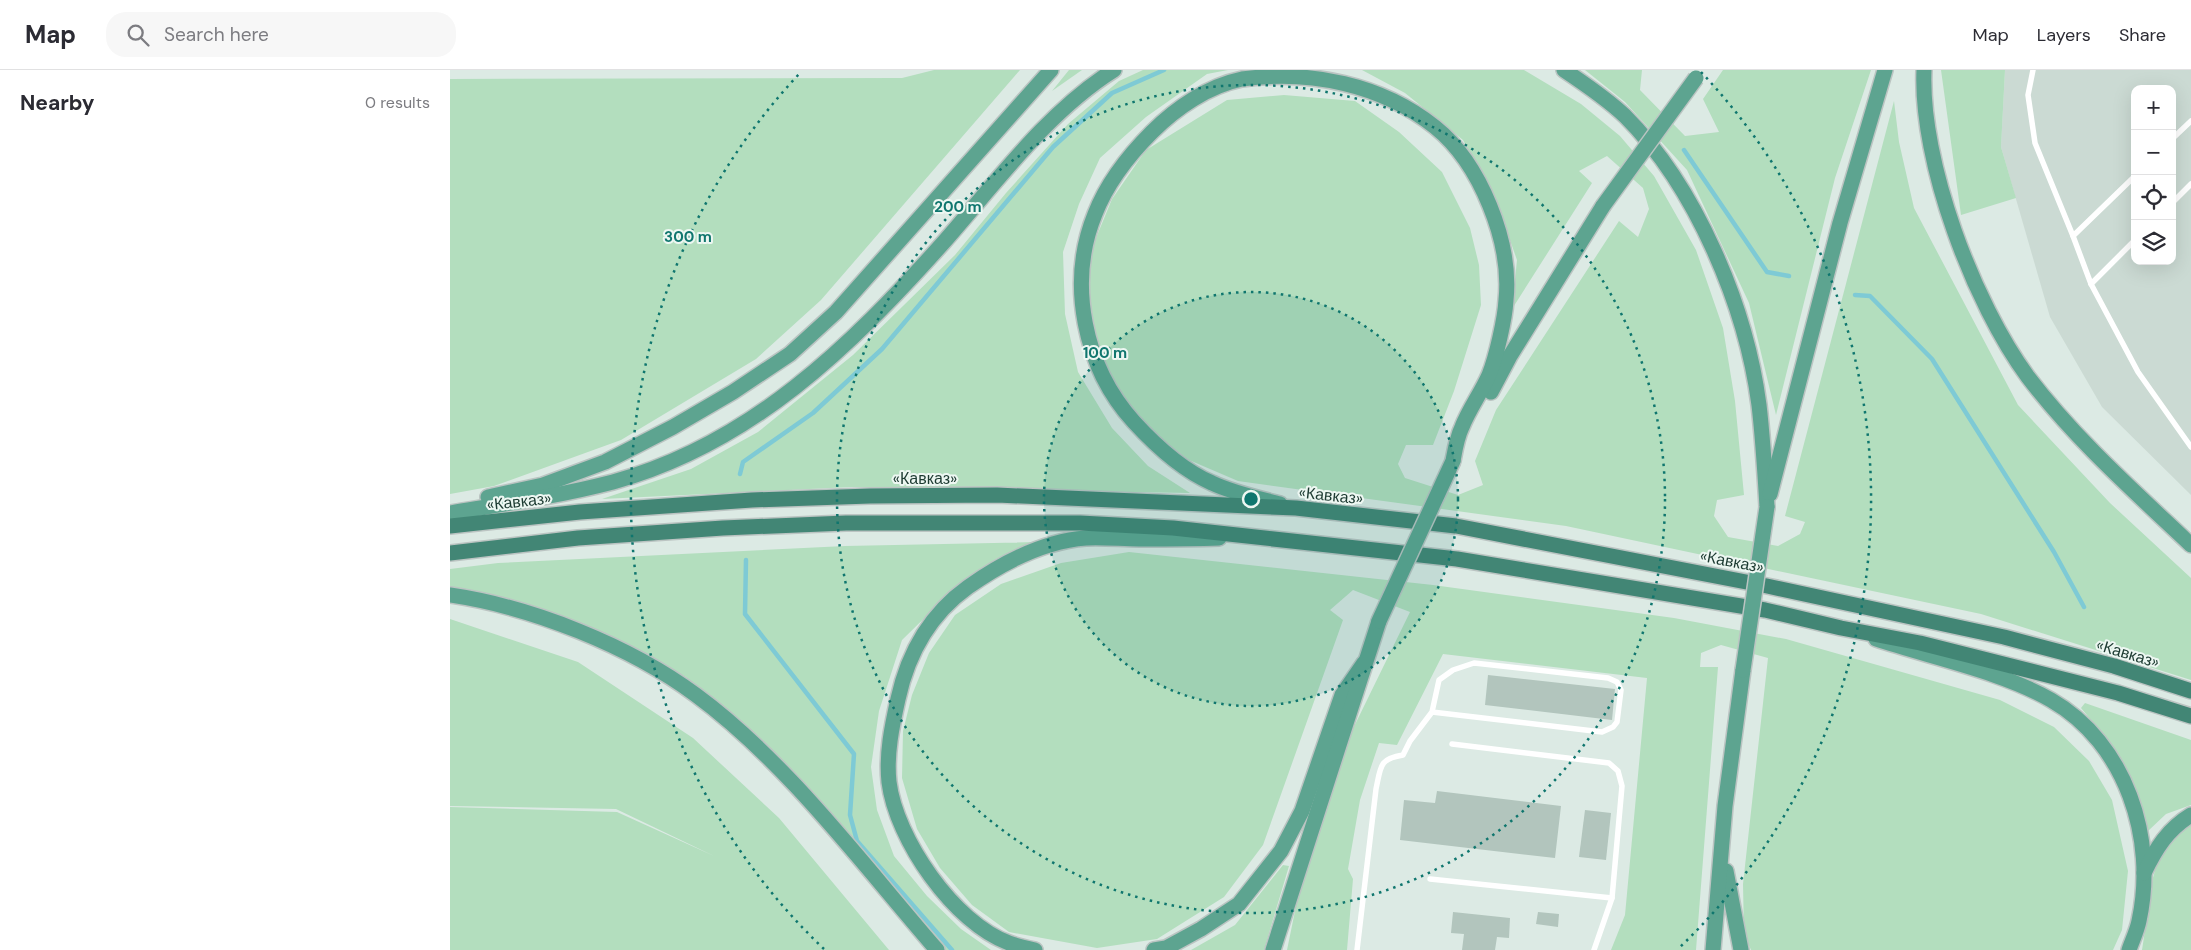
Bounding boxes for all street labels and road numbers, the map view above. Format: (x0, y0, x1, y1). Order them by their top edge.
street label: «Кавказ» (893, 468, 957, 489)
street label: «Кавказ» (1298, 482, 1364, 509)
street label: «Кавказ» (486, 488, 552, 515)
street label: «Кавказ» (1698, 545, 1766, 578)
street label: «Кавказ» (2094, 634, 2162, 673)

